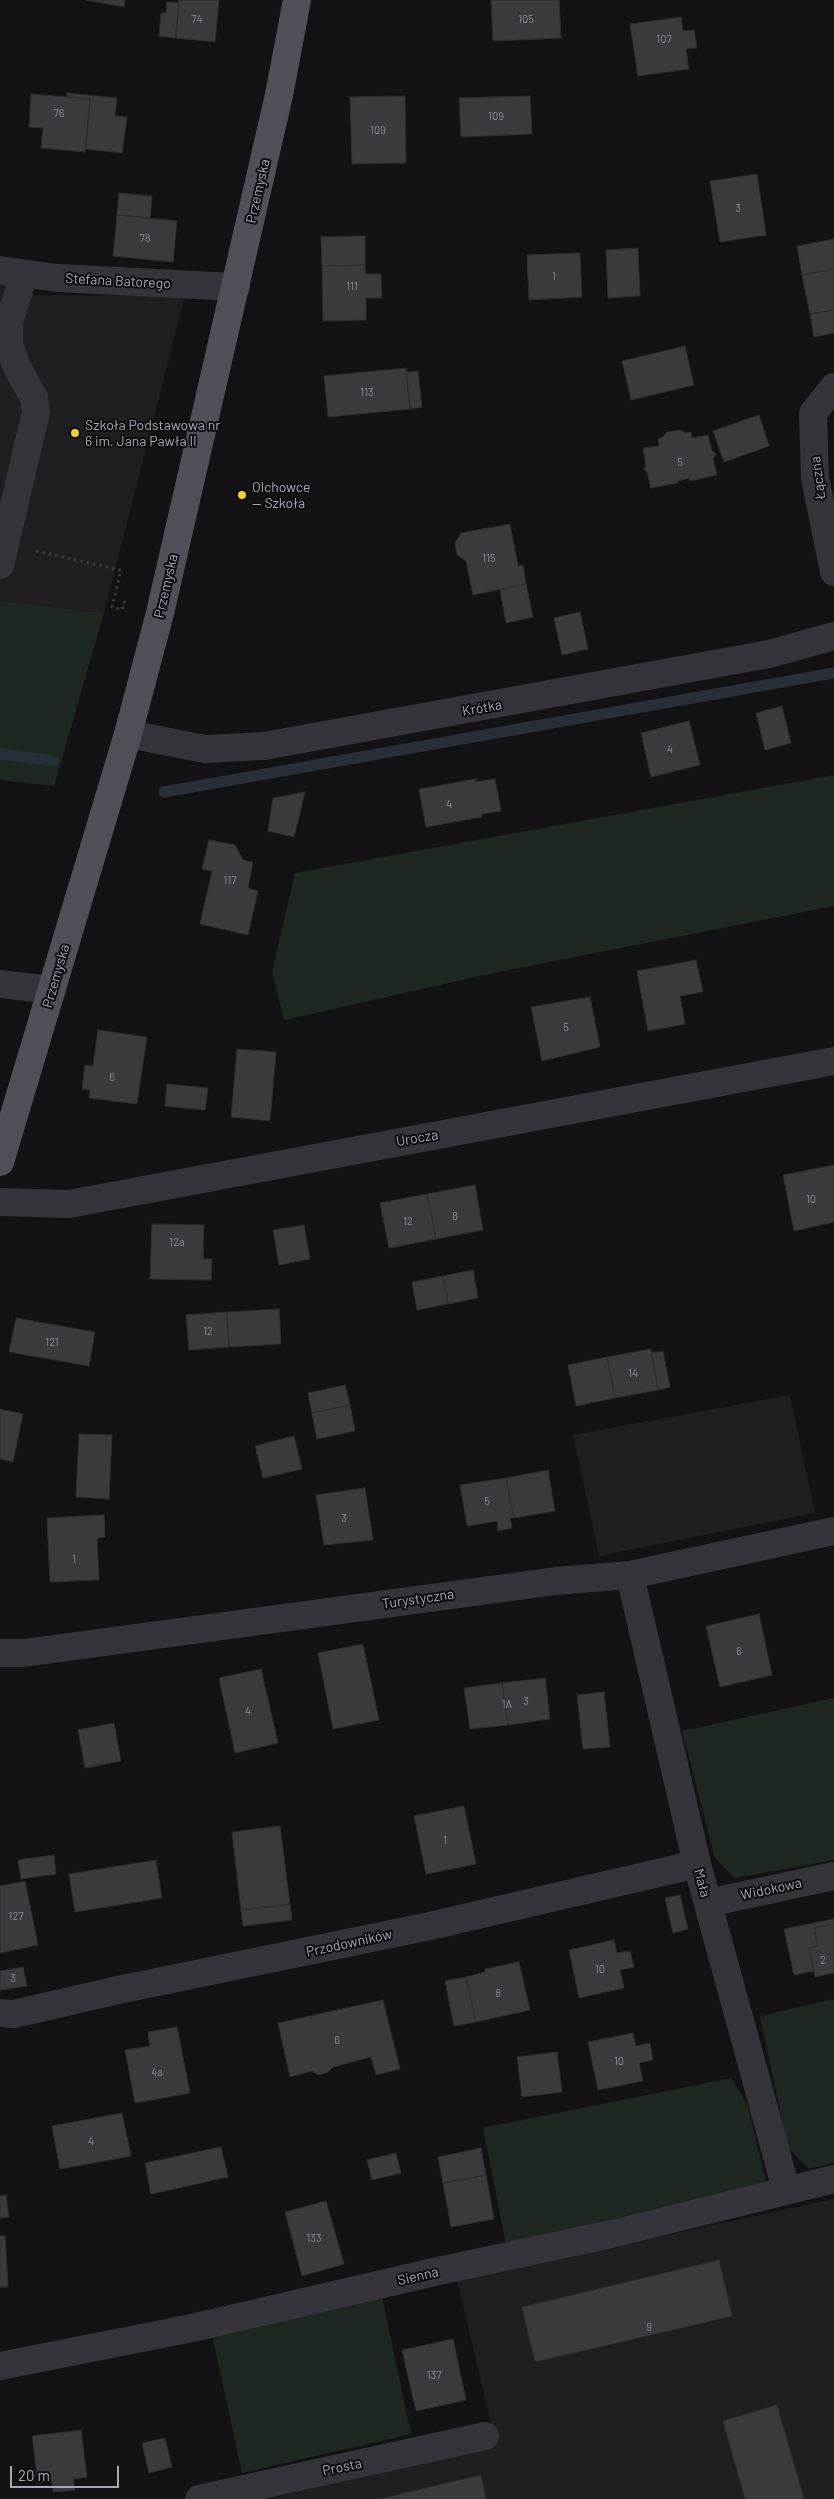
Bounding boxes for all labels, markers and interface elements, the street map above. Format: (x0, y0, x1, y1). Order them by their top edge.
house number: 74 (191, 12, 203, 26)
house number: 105 (518, 12, 534, 26)
house number: 107 (656, 32, 672, 46)
house number: 76 (54, 106, 64, 120)
house number: 109 (488, 109, 504, 123)
house number: 109 (370, 123, 386, 137)
street label: Przemyska (242, 157, 274, 225)
house number: 3 (735, 201, 741, 215)
house number: 78 (140, 231, 150, 245)
house number: 1 (552, 269, 556, 283)
street label: Stefana Batorego (65, 270, 171, 292)
house number: 111 (346, 279, 358, 293)
house number: 113 (360, 385, 374, 399)
place label: Szkoła Podstawowa nr 6 im. Jana Pawła II (85, 417, 220, 450)
marker: Szkoła Podstawowa nr 6 im. Jana Pawła II (69, 427, 81, 439)
house number: 5 (677, 455, 683, 469)
street label: Łączna (807, 455, 829, 501)
place label: Olchowce — Szkoła (252, 479, 311, 512)
marker: Olchowce — Szkoła (236, 489, 248, 501)
house number: 115 (482, 551, 496, 565)
street label: Przemyska (150, 552, 182, 620)
street label: Krótka (461, 696, 503, 720)
house number: 4 (667, 742, 673, 756)
house number: 4 (446, 797, 452, 811)
house number: 117 (224, 873, 236, 887)
street label: Przemyska (39, 942, 73, 1010)
house number: 5 (563, 1020, 569, 1034)
house number: 6 (109, 1070, 115, 1084)
street label: Urocza (395, 1126, 439, 1150)
house number: 10 (806, 1192, 816, 1206)
house number: 8 (452, 1209, 458, 1223)
house number: 12 (403, 1214, 413, 1228)
house number: 12a (169, 1235, 185, 1249)
house number: 12 (203, 1324, 213, 1338)
house number: 121 (45, 1335, 59, 1349)
house number: 14 (628, 1366, 638, 1380)
house number: 5 (484, 1494, 490, 1508)
house number: 3 (341, 1511, 347, 1525)
house number: 1 (72, 1552, 76, 1566)
street label: Turystyczna (381, 1586, 455, 1612)
house number: 6 (736, 1644, 742, 1658)
house number: 3 (523, 1694, 529, 1708)
house number: 1A (502, 1697, 512, 1711)
house number: 4 (245, 1704, 251, 1718)
house number: 1 (443, 1833, 447, 1847)
street label: Mała (690, 1867, 714, 1899)
street label: Widokowa (739, 1874, 803, 1904)
house number: 127 (9, 1909, 23, 1923)
street label: Przodowników (304, 1926, 394, 1960)
house number: 2 (820, 1953, 826, 1967)
house number: 10 (595, 1962, 605, 1976)
house number: 3 (10, 1971, 16, 1985)
house number: 8 (495, 1986, 501, 2000)
house number: 6 (334, 2033, 340, 2047)
house number: 10 (614, 2054, 624, 2068)
house number: 4a (151, 2065, 163, 2079)
house number: 4 (88, 2134, 94, 2148)
house number: 133 (306, 2231, 322, 2245)
street label: Sienna (396, 2263, 440, 2289)
house number: 9 (646, 2320, 652, 2334)
house number: 137 (427, 2368, 441, 2382)
street label: Prosta (321, 2455, 363, 2479)
scale bar (12, 2456, 121, 2488)
text: 20 m (18, 2466, 50, 2484)

